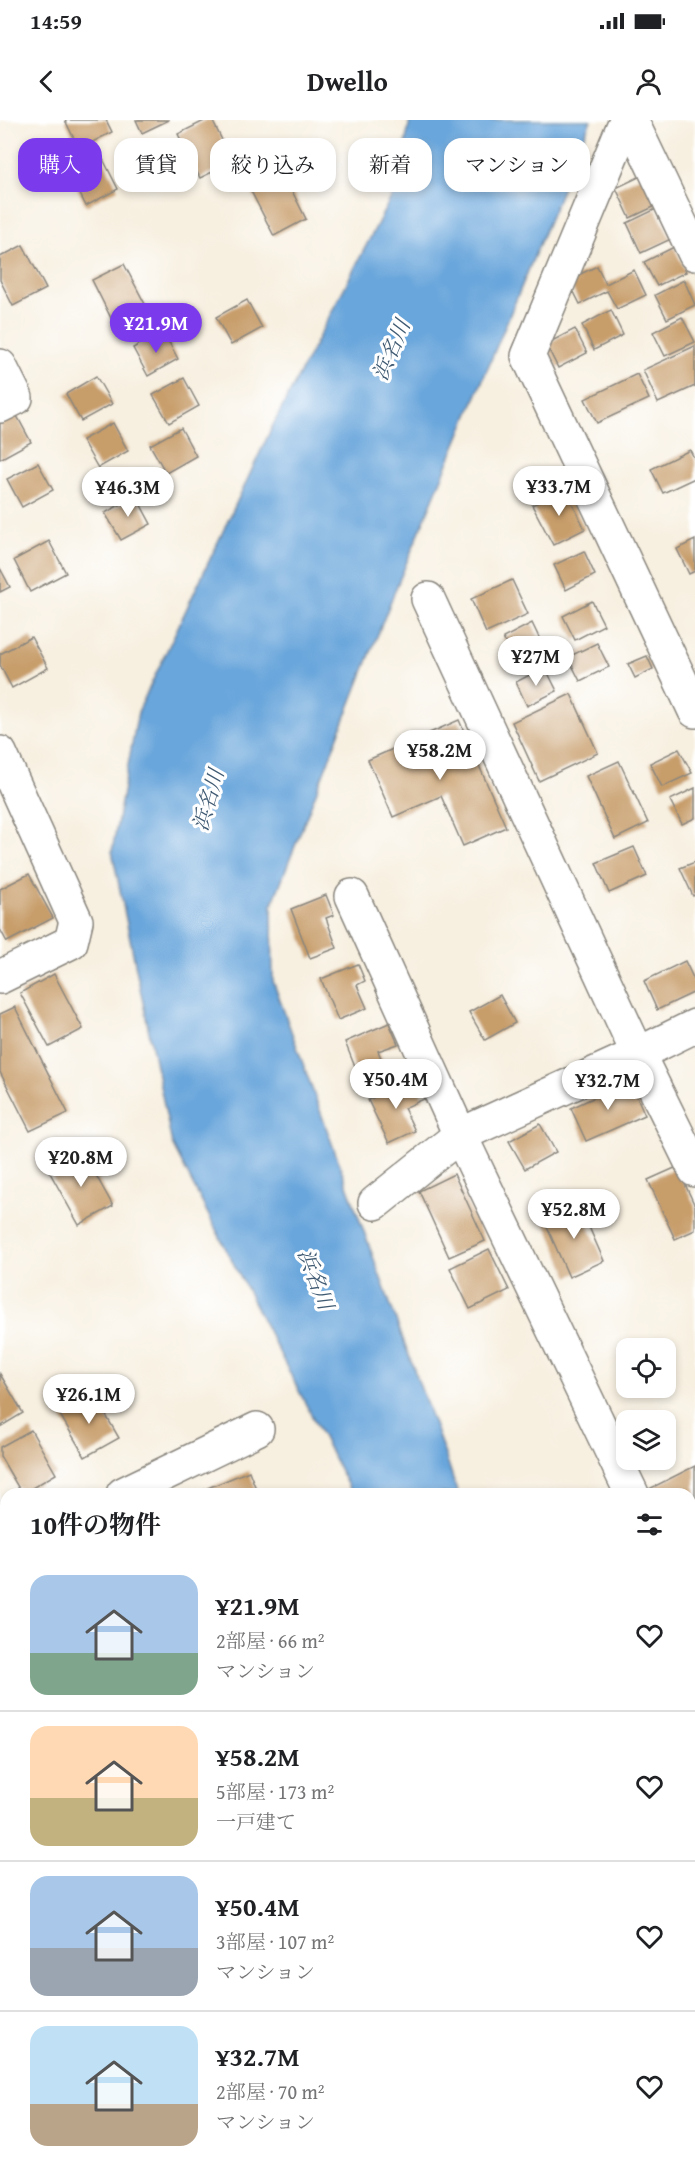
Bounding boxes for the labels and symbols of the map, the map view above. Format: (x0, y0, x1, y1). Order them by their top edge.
pin: ¥21.9M (107, 303, 205, 354)
water label: 浜名川 (364, 313, 418, 385)
pin: ¥33.7M (510, 466, 608, 517)
pin: ¥46.3M (79, 467, 177, 518)
pin: ¥27M (500, 636, 572, 687)
pin: ¥58.2M (391, 730, 489, 781)
water label: 浜名川 (184, 764, 232, 835)
pin: ¥50.4M (347, 1059, 445, 1110)
pin: ¥32.7M (559, 1060, 657, 1111)
pin: ¥20.8M (32, 1137, 130, 1188)
pin: ¥52.8M (525, 1189, 623, 1240)
water label: 浜名川 (290, 1244, 342, 1316)
pin: ¥26.1M (40, 1374, 138, 1425)

